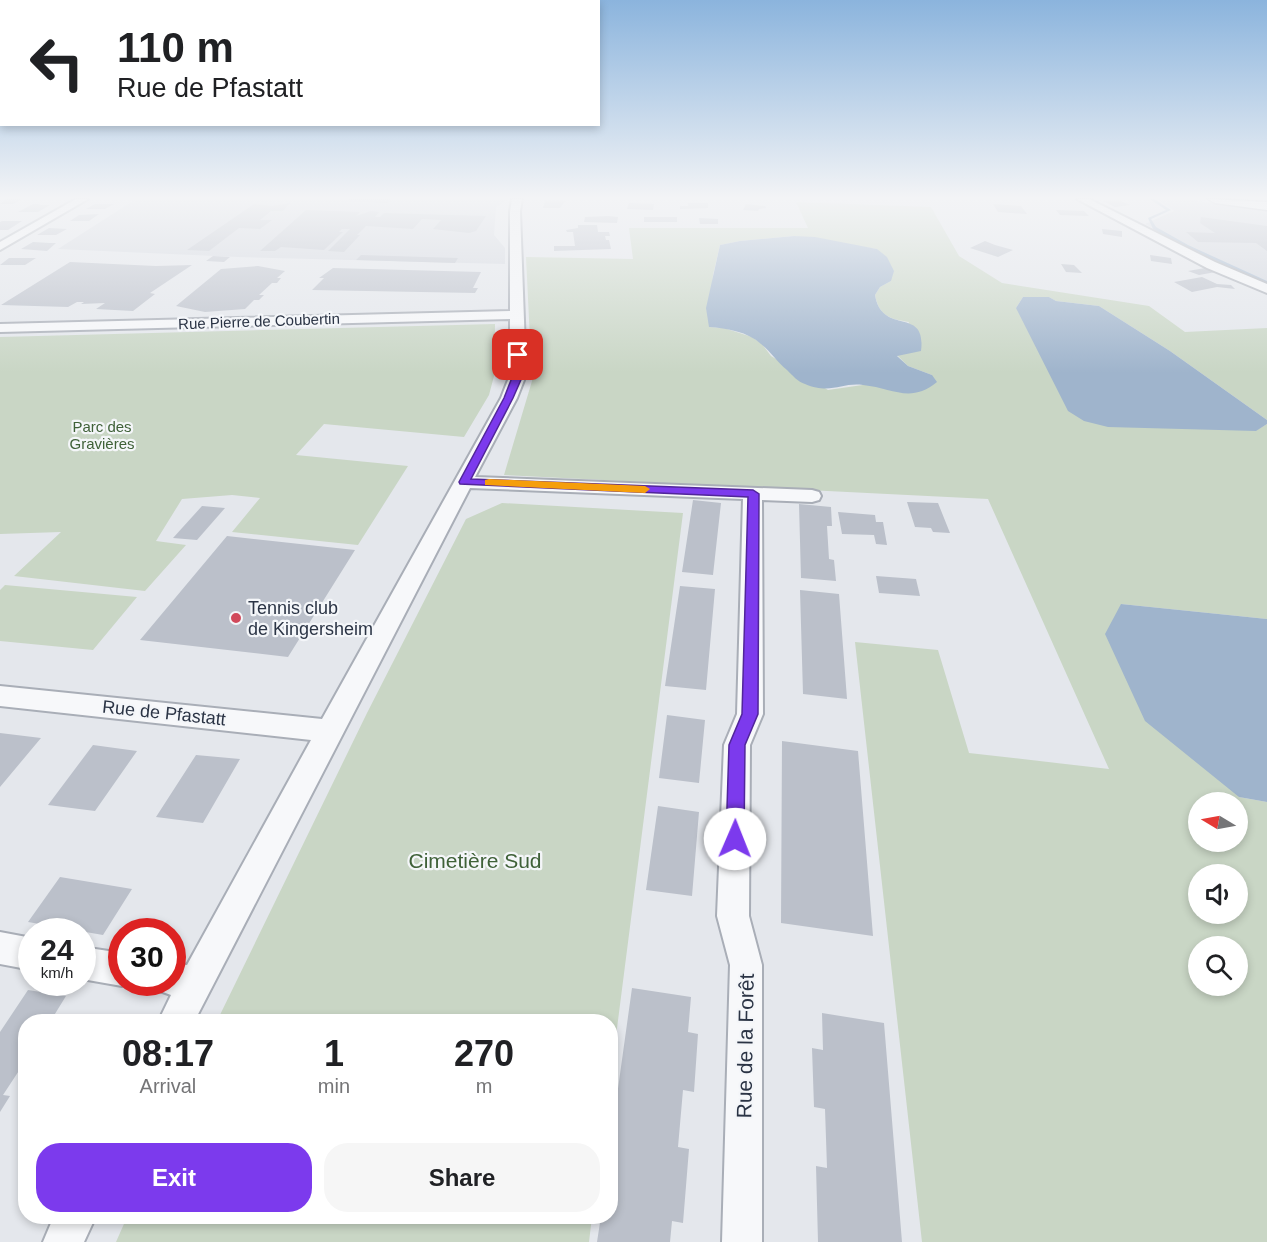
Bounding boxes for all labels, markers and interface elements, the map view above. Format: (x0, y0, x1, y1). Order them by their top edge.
icon: left (18, 24, 96, 102)
text: 110 m (117, 24, 234, 71)
text: Rue de Pfastatt (117, 73, 303, 103)
street label: Rue Pierre de Coubertin (178, 310, 340, 332)
pin (492, 329, 543, 380)
icon: arrive (501, 338, 534, 371)
park label: Parc des Gravières (69, 418, 135, 452)
place label: Tennis club de Kingersheim (248, 598, 373, 639)
marker: Tennis club de Kingersheim (229, 611, 243, 625)
street label: Rue de Pfastatt (101, 697, 227, 729)
north arrow (1188, 792, 1248, 852)
map controls (1188, 792, 1248, 996)
position arrow (703, 807, 767, 871)
park label: Cimetière Sud (408, 849, 542, 872)
button: sound (1188, 864, 1248, 924)
speed limit sign: 30 (108, 918, 186, 996)
text: 24 (40, 933, 74, 966)
button: search (1188, 936, 1248, 996)
text: km/h (41, 964, 73, 981)
street label: Rue de la Forêt (732, 973, 758, 1119)
text: 08:17 (122, 1033, 214, 1074)
text: 1 (324, 1033, 344, 1074)
text: 270 (454, 1033, 514, 1074)
text: Arrival (140, 1075, 196, 1097)
text: min (318, 1075, 350, 1097)
text: m (476, 1075, 492, 1097)
button: Exit (36, 1143, 312, 1212)
button: Share (324, 1143, 600, 1212)

